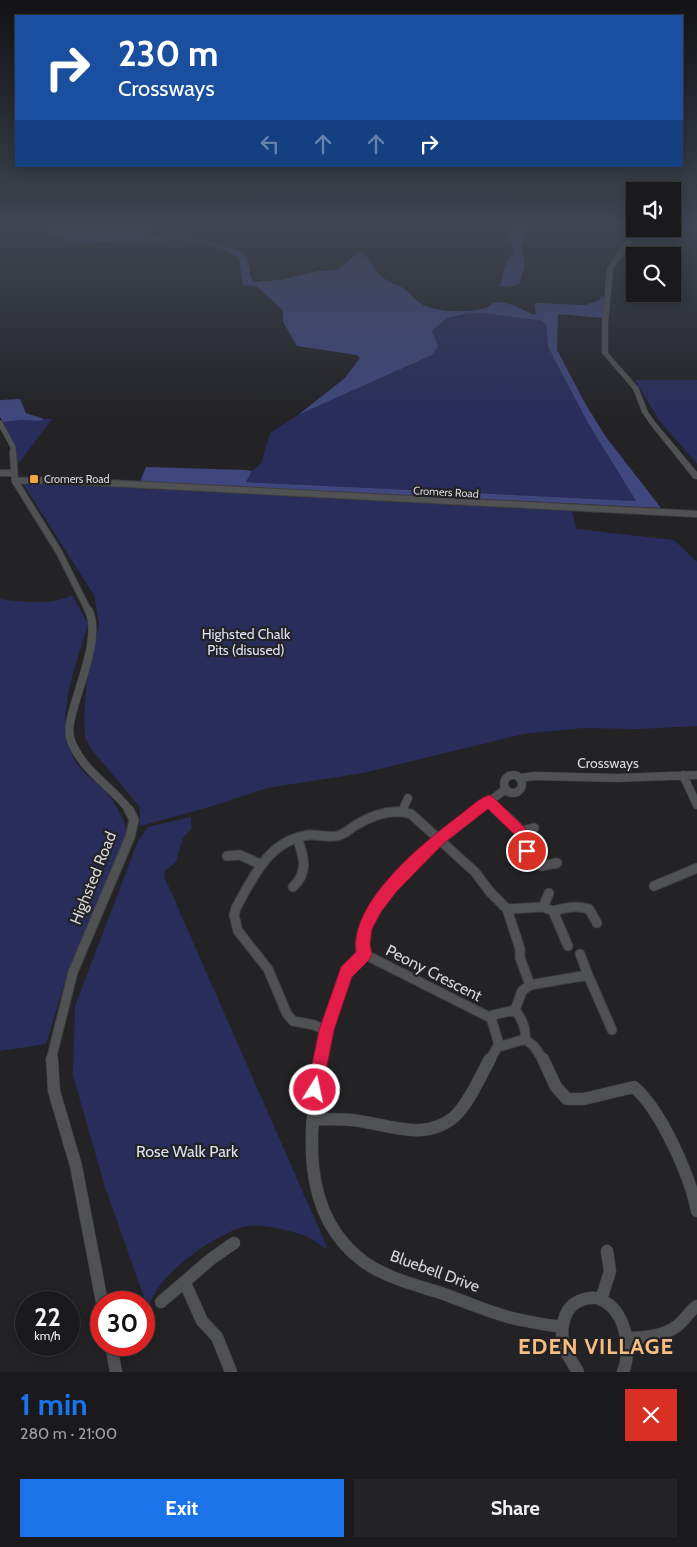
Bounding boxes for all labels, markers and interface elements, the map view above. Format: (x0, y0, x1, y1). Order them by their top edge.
text: 230 m (118, 32, 218, 75)
icon: right (35, 35, 100, 100)
text: Crossways (118, 75, 215, 102)
icon: left (256, 130, 284, 158)
icon: ahead (309, 130, 337, 158)
icon: ahead (362, 130, 390, 158)
icon: right (415, 130, 443, 158)
map controls (626, 182, 681, 302)
button: sound (626, 182, 681, 237)
button: search (626, 247, 681, 302)
place label: Cromers Road (44, 472, 110, 486)
marker: Cromers Road (28, 473, 40, 485)
street label: Cromers Road (413, 483, 479, 501)
park label: Highsted Chalk Pits (disused) (202, 625, 291, 659)
street label: Crossways (577, 754, 639, 772)
street label: Highsted Road (66, 829, 120, 927)
pin (506, 830, 548, 872)
icon: arrive (513, 837, 541, 865)
street label: Peony Crescent (383, 941, 486, 1006)
position arrow (288, 1063, 340, 1115)
park label: Rose Walk Park (136, 1142, 239, 1161)
street label: Bluebell Drive (388, 1246, 482, 1296)
speed limit sign: 30 (90, 1291, 155, 1356)
text: 22 (34, 1302, 61, 1332)
text: km/h (34, 1328, 61, 1343)
district label: EDEN VILLAGE (518, 1333, 674, 1360)
text: 1 min (20, 1386, 88, 1423)
button: close (625, 1389, 677, 1441)
text: 280 m · 21:00 (20, 1424, 117, 1443)
button: Exit (20, 1479, 344, 1537)
button: Share (354, 1479, 677, 1537)

